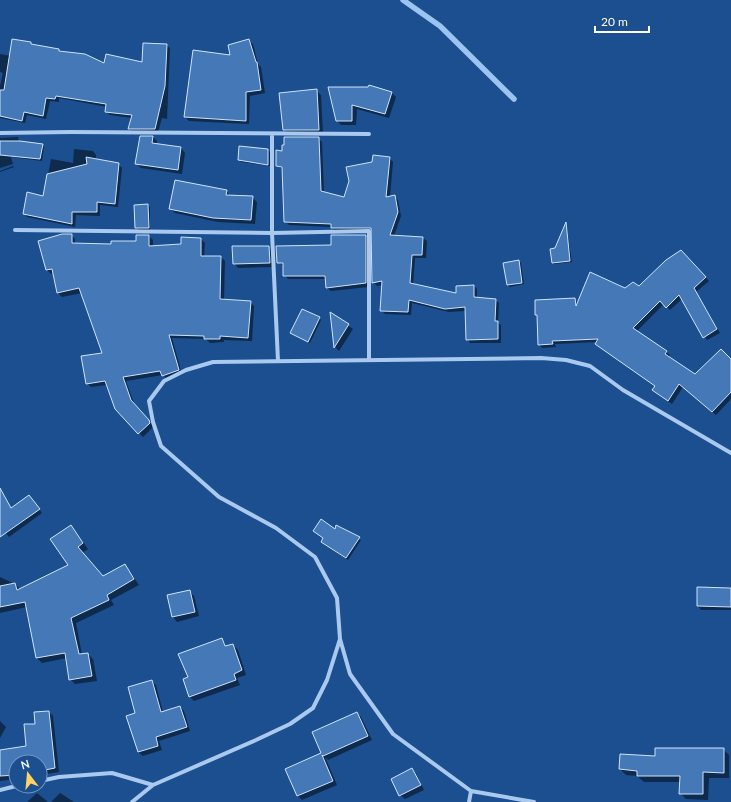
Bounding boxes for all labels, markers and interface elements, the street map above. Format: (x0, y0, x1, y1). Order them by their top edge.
scale bar (595, 8, 649, 34)
text: 20 m (601, 14, 628, 29)
north arrow (8, 754, 48, 794)
text: N (19, 756, 31, 771)

